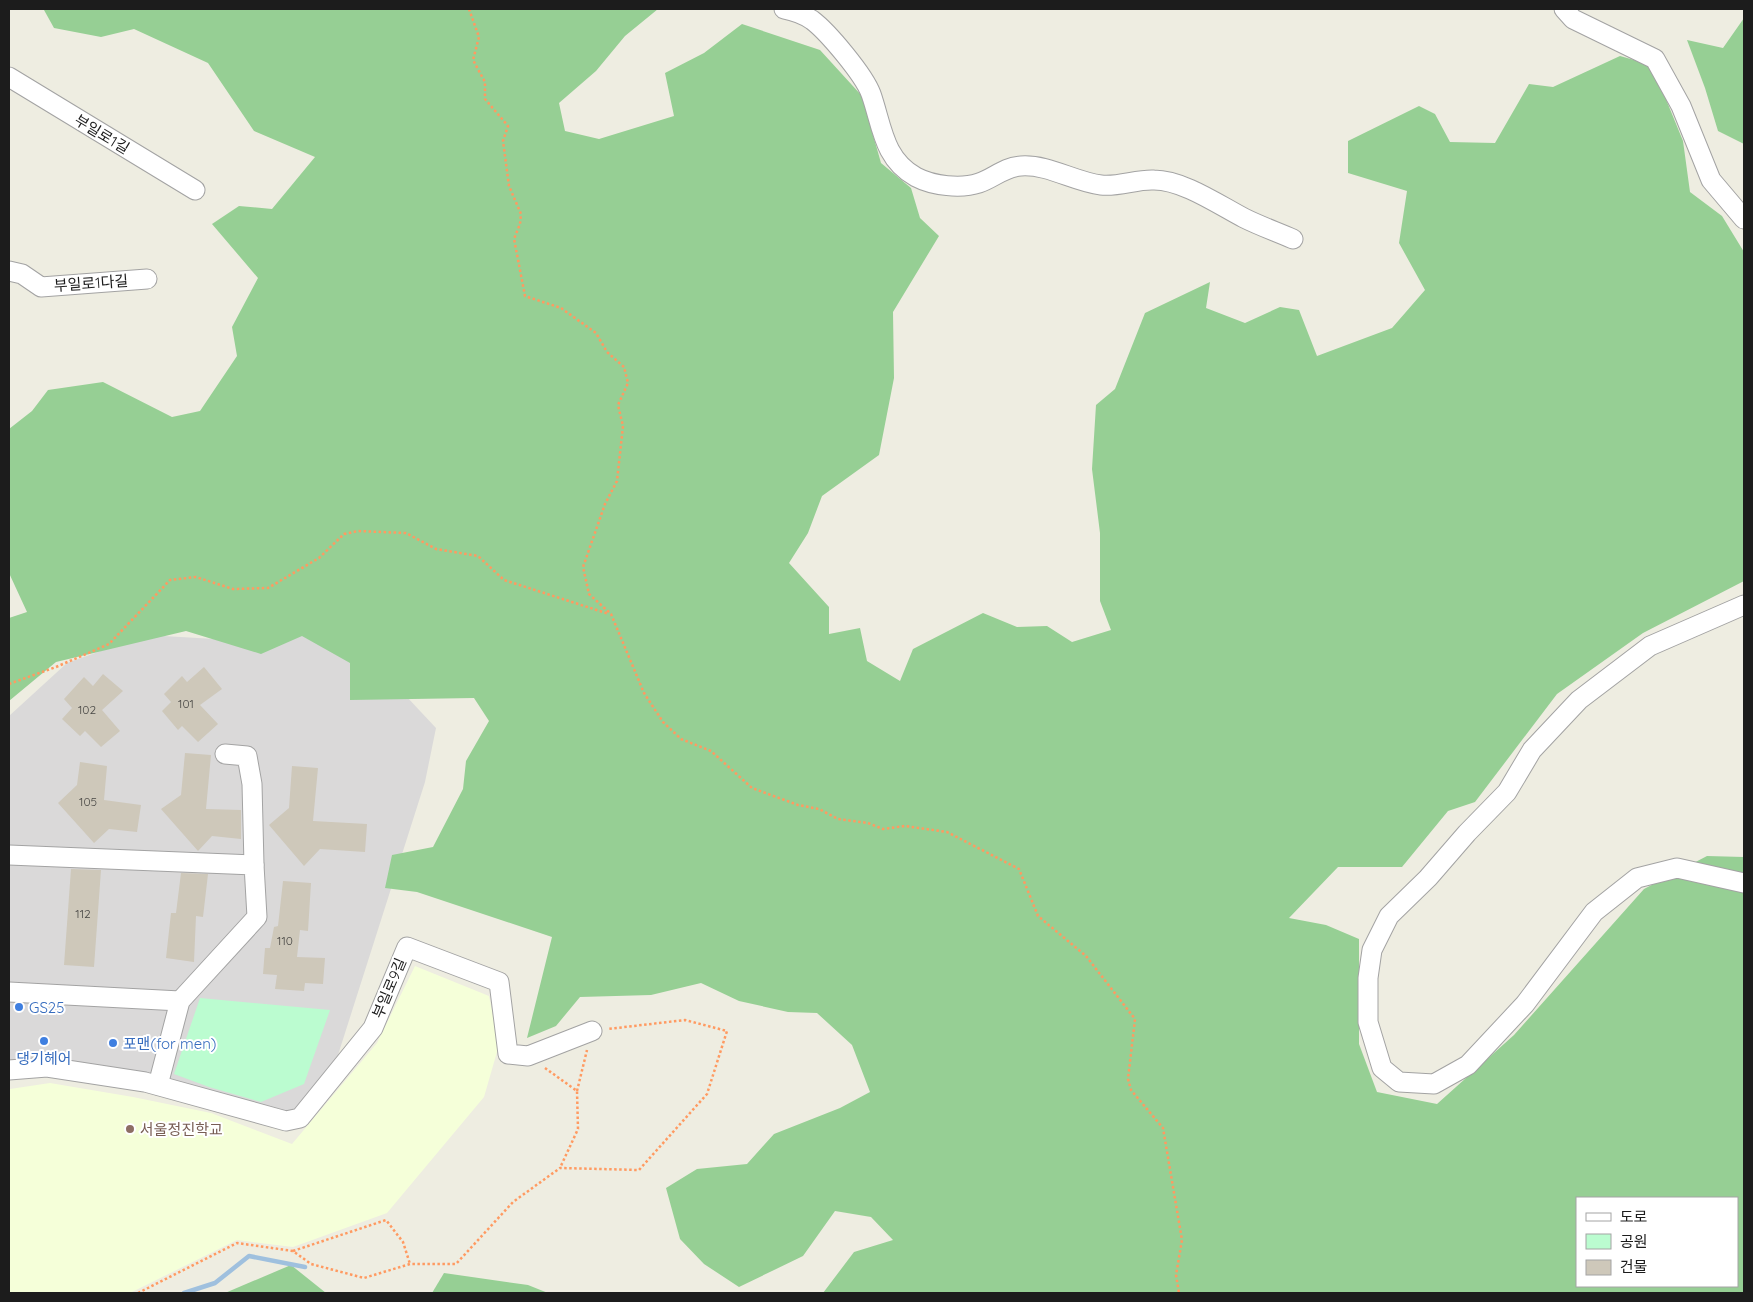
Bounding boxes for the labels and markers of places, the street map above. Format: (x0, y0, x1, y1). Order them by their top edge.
place label: GS25 (29, 998, 64, 1017)
marker: GS25 (13, 1001, 25, 1013)
place label: 포맨(for men) (123, 1034, 216, 1053)
marker: 댕기헤어 (38, 1035, 50, 1047)
marker: 포맨(for men) (107, 1037, 119, 1049)
place label: 댕기헤어 (16, 1049, 72, 1068)
place label: 서울정진학교 (140, 1120, 223, 1139)
marker: 서울정진학교 (124, 1123, 136, 1135)

